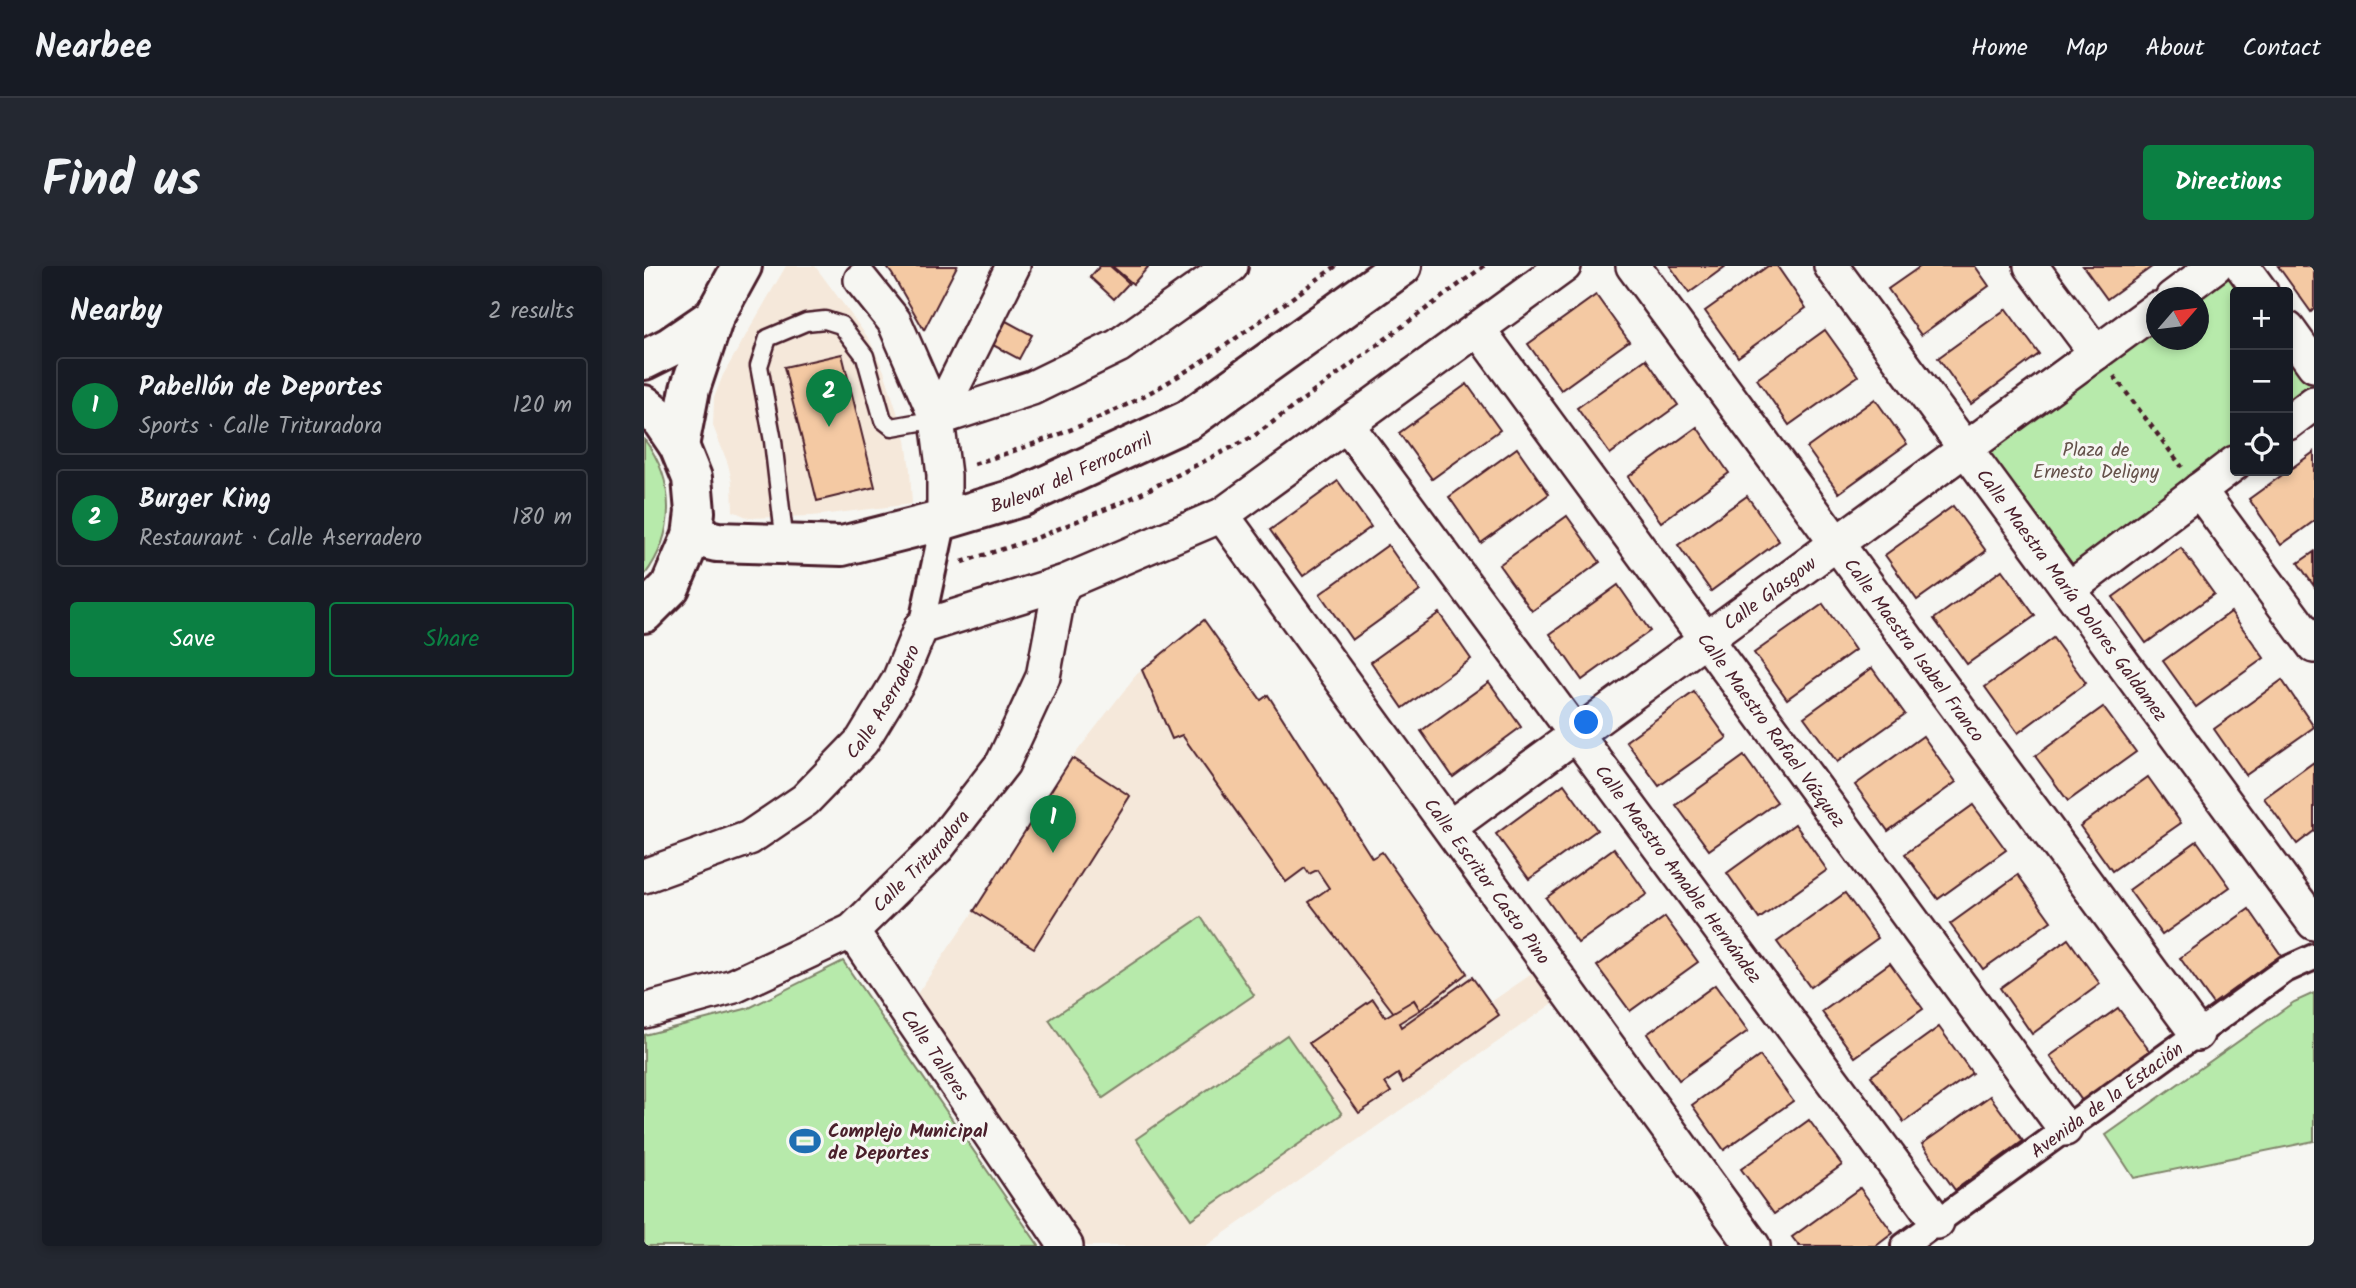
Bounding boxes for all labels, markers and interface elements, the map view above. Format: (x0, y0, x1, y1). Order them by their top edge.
text: Nearbee (35, 22, 152, 75)
text: Home (1971, 29, 2028, 68)
text: Map (2066, 29, 2108, 68)
text: About (2146, 29, 2204, 68)
text: Contact (2242, 29, 2321, 68)
text: Find us (42, 143, 200, 221)
button: Directions (2143, 145, 2314, 220)
north arrow (2146, 287, 2209, 350)
map controls (2230, 287, 2293, 476)
button: + (2230, 287, 2293, 350)
text: Nearby (70, 288, 162, 336)
text: 2 results (488, 294, 574, 330)
button: − (2230, 350, 2293, 413)
text: Pabellón de Deportes (139, 367, 383, 409)
pin: 2 (806, 369, 852, 427)
text: 1 (92, 388, 98, 424)
text: 120 m (512, 388, 572, 424)
text: Sports · Calle Trituradora (139, 409, 382, 445)
button: locate (2230, 413, 2293, 476)
street label: Bulevar del Ferrocarril (987, 425, 1158, 522)
park label: Plaza de Ernesto Deligny (2033, 436, 2160, 488)
street label: Calle Maestra María Dolores Galdamez (1968, 463, 2174, 729)
text: Burger King (139, 479, 271, 521)
text: 2 (88, 500, 102, 536)
text: 180 m (512, 500, 572, 536)
text: Restaurant · Calle Aserradero (139, 521, 422, 557)
street label: Calle Glasgow (1717, 550, 1824, 639)
street label: Calle Maestra Isabel Franco (1835, 552, 1991, 749)
button: Save (70, 602, 315, 677)
button: Share (329, 602, 574, 677)
street label: Calle Maestro Rafael Vázquez (1689, 627, 1852, 835)
street label: Calle Aserradero (839, 640, 929, 767)
your location (1569, 705, 1603, 739)
street label: Calle Maestro Amable Hernández (1586, 759, 1769, 990)
street label: Calle Escritor Casto Pino (1415, 792, 1557, 972)
pin: 1 (1030, 795, 1076, 853)
street label: Calle Trituradora (866, 804, 978, 920)
street label: Calle Talleres (892, 1003, 976, 1108)
street label: Avenida de la Estación (2025, 1035, 2191, 1167)
place label: Complejo Municipal de Deportes (828, 1117, 989, 1169)
sports icon: Complejo Municipal de Deportes (788, 1124, 822, 1158)

